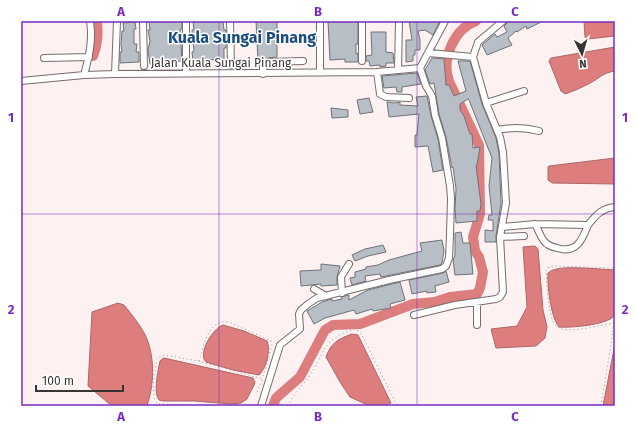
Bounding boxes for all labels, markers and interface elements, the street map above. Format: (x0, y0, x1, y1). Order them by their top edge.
text: A (116, 4, 125, 19)
text: B (314, 4, 322, 19)
text: C (511, 4, 519, 19)
district label: Kuala Sungai Pinang (168, 28, 316, 47)
north arrow (562, 34, 602, 74)
street label: Jalan Kuala Sungai Pinang (151, 56, 292, 70)
text: N (579, 57, 587, 70)
text: 1 (8, 110, 14, 125)
text: 1 (622, 110, 628, 125)
text: 2 (8, 302, 15, 317)
text: 2 (622, 302, 629, 317)
scale bar (36, 367, 123, 393)
text: 100 m (42, 374, 74, 388)
text: A (116, 409, 125, 424)
text: B (314, 409, 322, 424)
text: C (511, 409, 519, 424)

